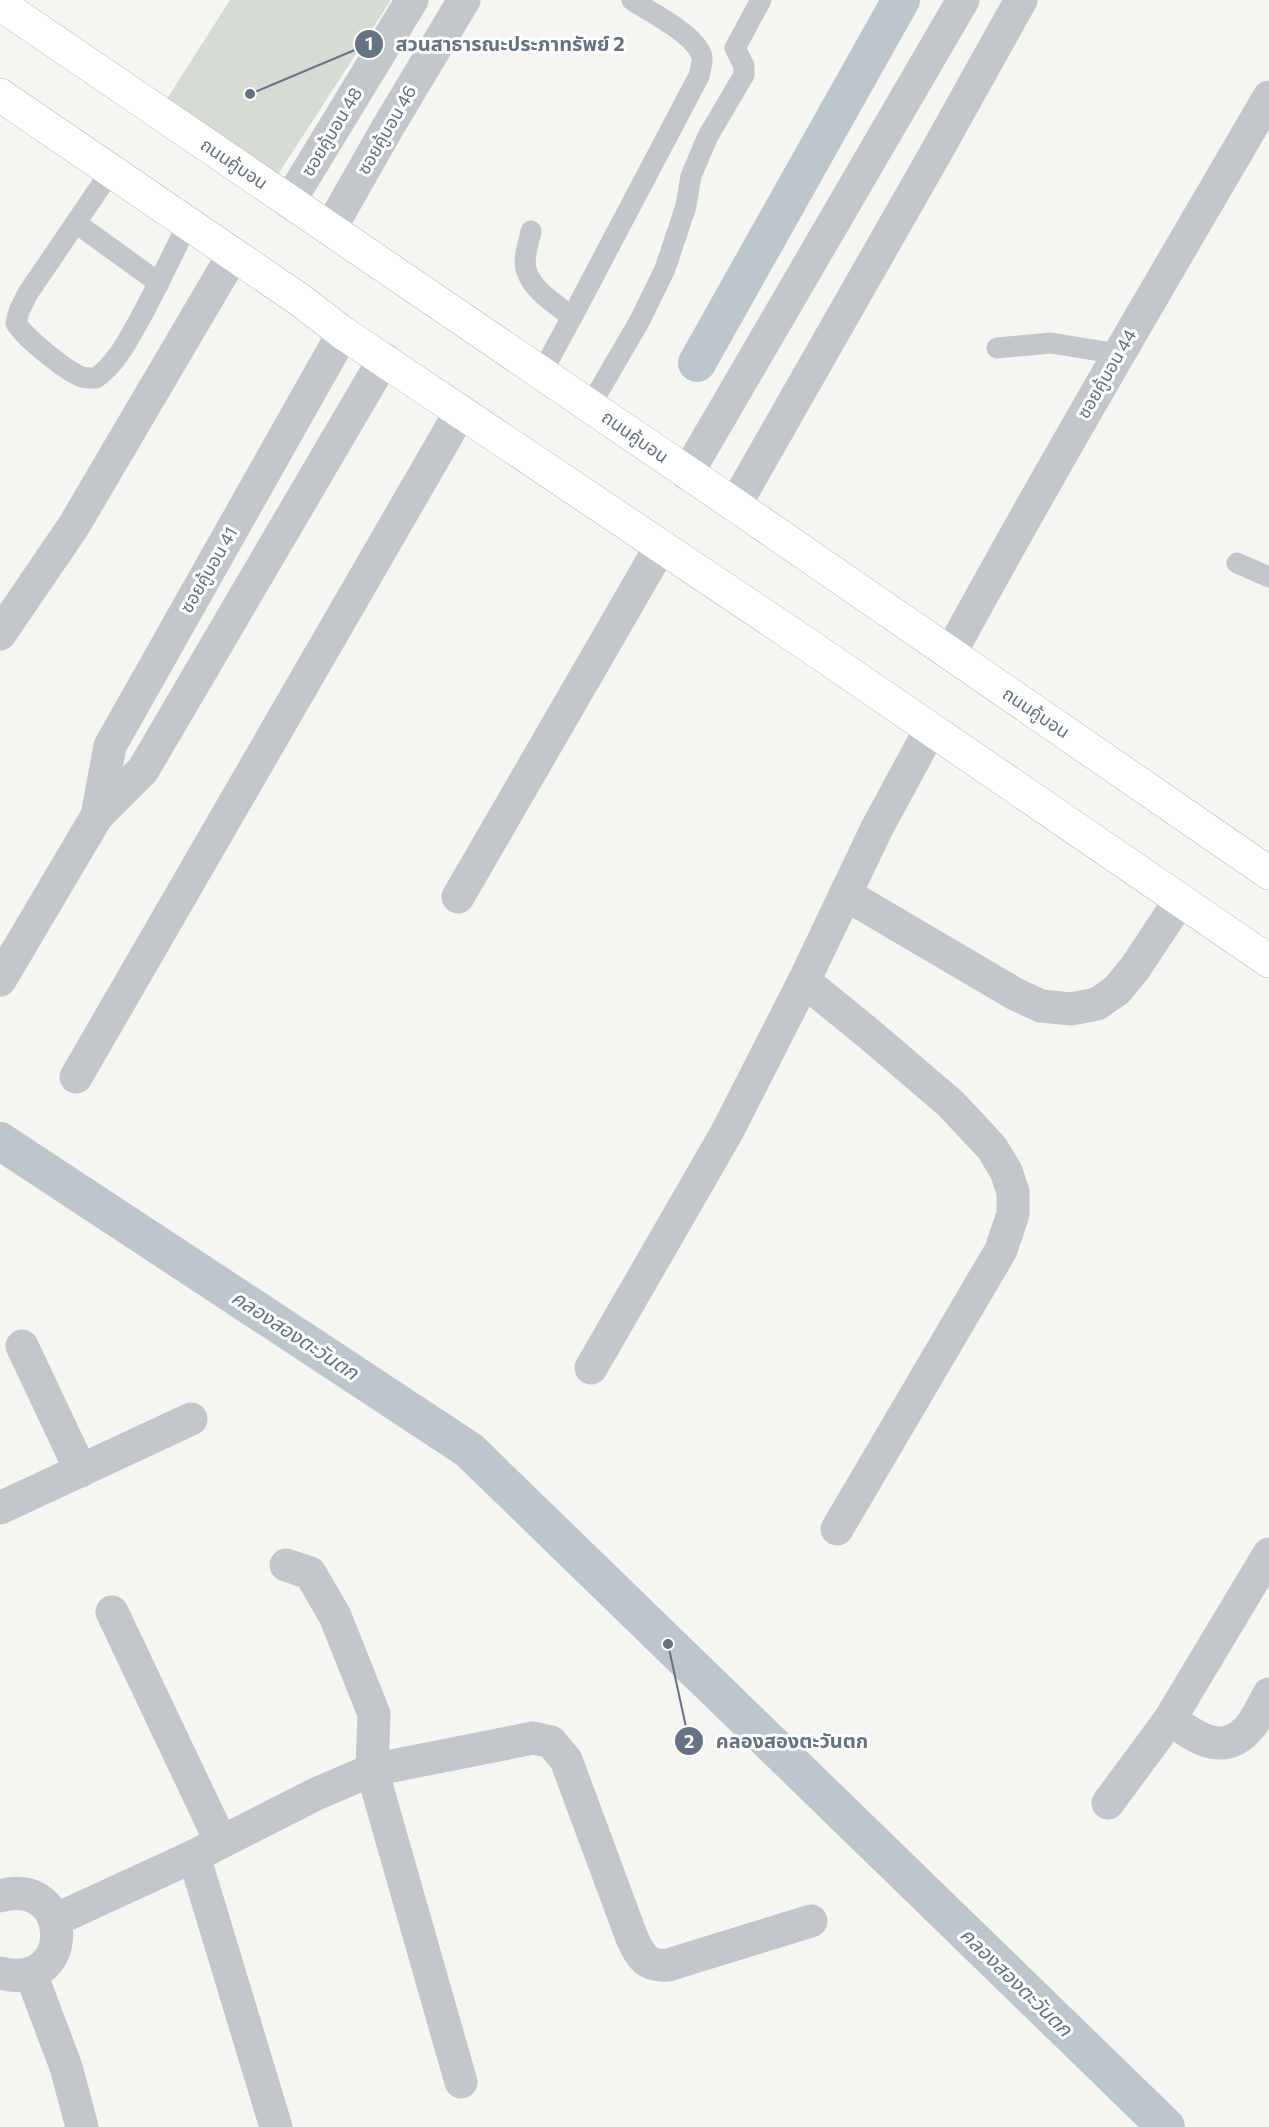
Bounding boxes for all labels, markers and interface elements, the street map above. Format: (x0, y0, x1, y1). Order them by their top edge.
callout: สวนสาธารณะประภาทรัพย์ 2 (354, 25, 637, 63)
text: สวนสาธารณะประภาทรัพย์ 2 (395, 31, 625, 55)
text: 1 (365, 32, 373, 54)
street label: ซอยคู้บอน 46 (352, 81, 422, 179)
street label: ซอยคู้บอน 48 (296, 83, 368, 181)
street label: ถนนคู้บอน (196, 133, 272, 195)
street label: ซอยคู้บอน 44 (1072, 325, 1142, 423)
street label: ถนนคู้บอน (597, 405, 673, 469)
street label: ซอยคู้บอน 41 (175, 523, 243, 617)
street label: ถนนคู้บอน (998, 682, 1074, 744)
water label: คลองสองตะวันตก (228, 1284, 364, 1384)
callout: คลองสองตะวันตก (674, 1722, 880, 1760)
text: คลองสองตะวันตก (716, 1728, 868, 1752)
text: 2 (684, 1730, 694, 1752)
water label: คลองสองตะวันตก (956, 1922, 1078, 2041)

